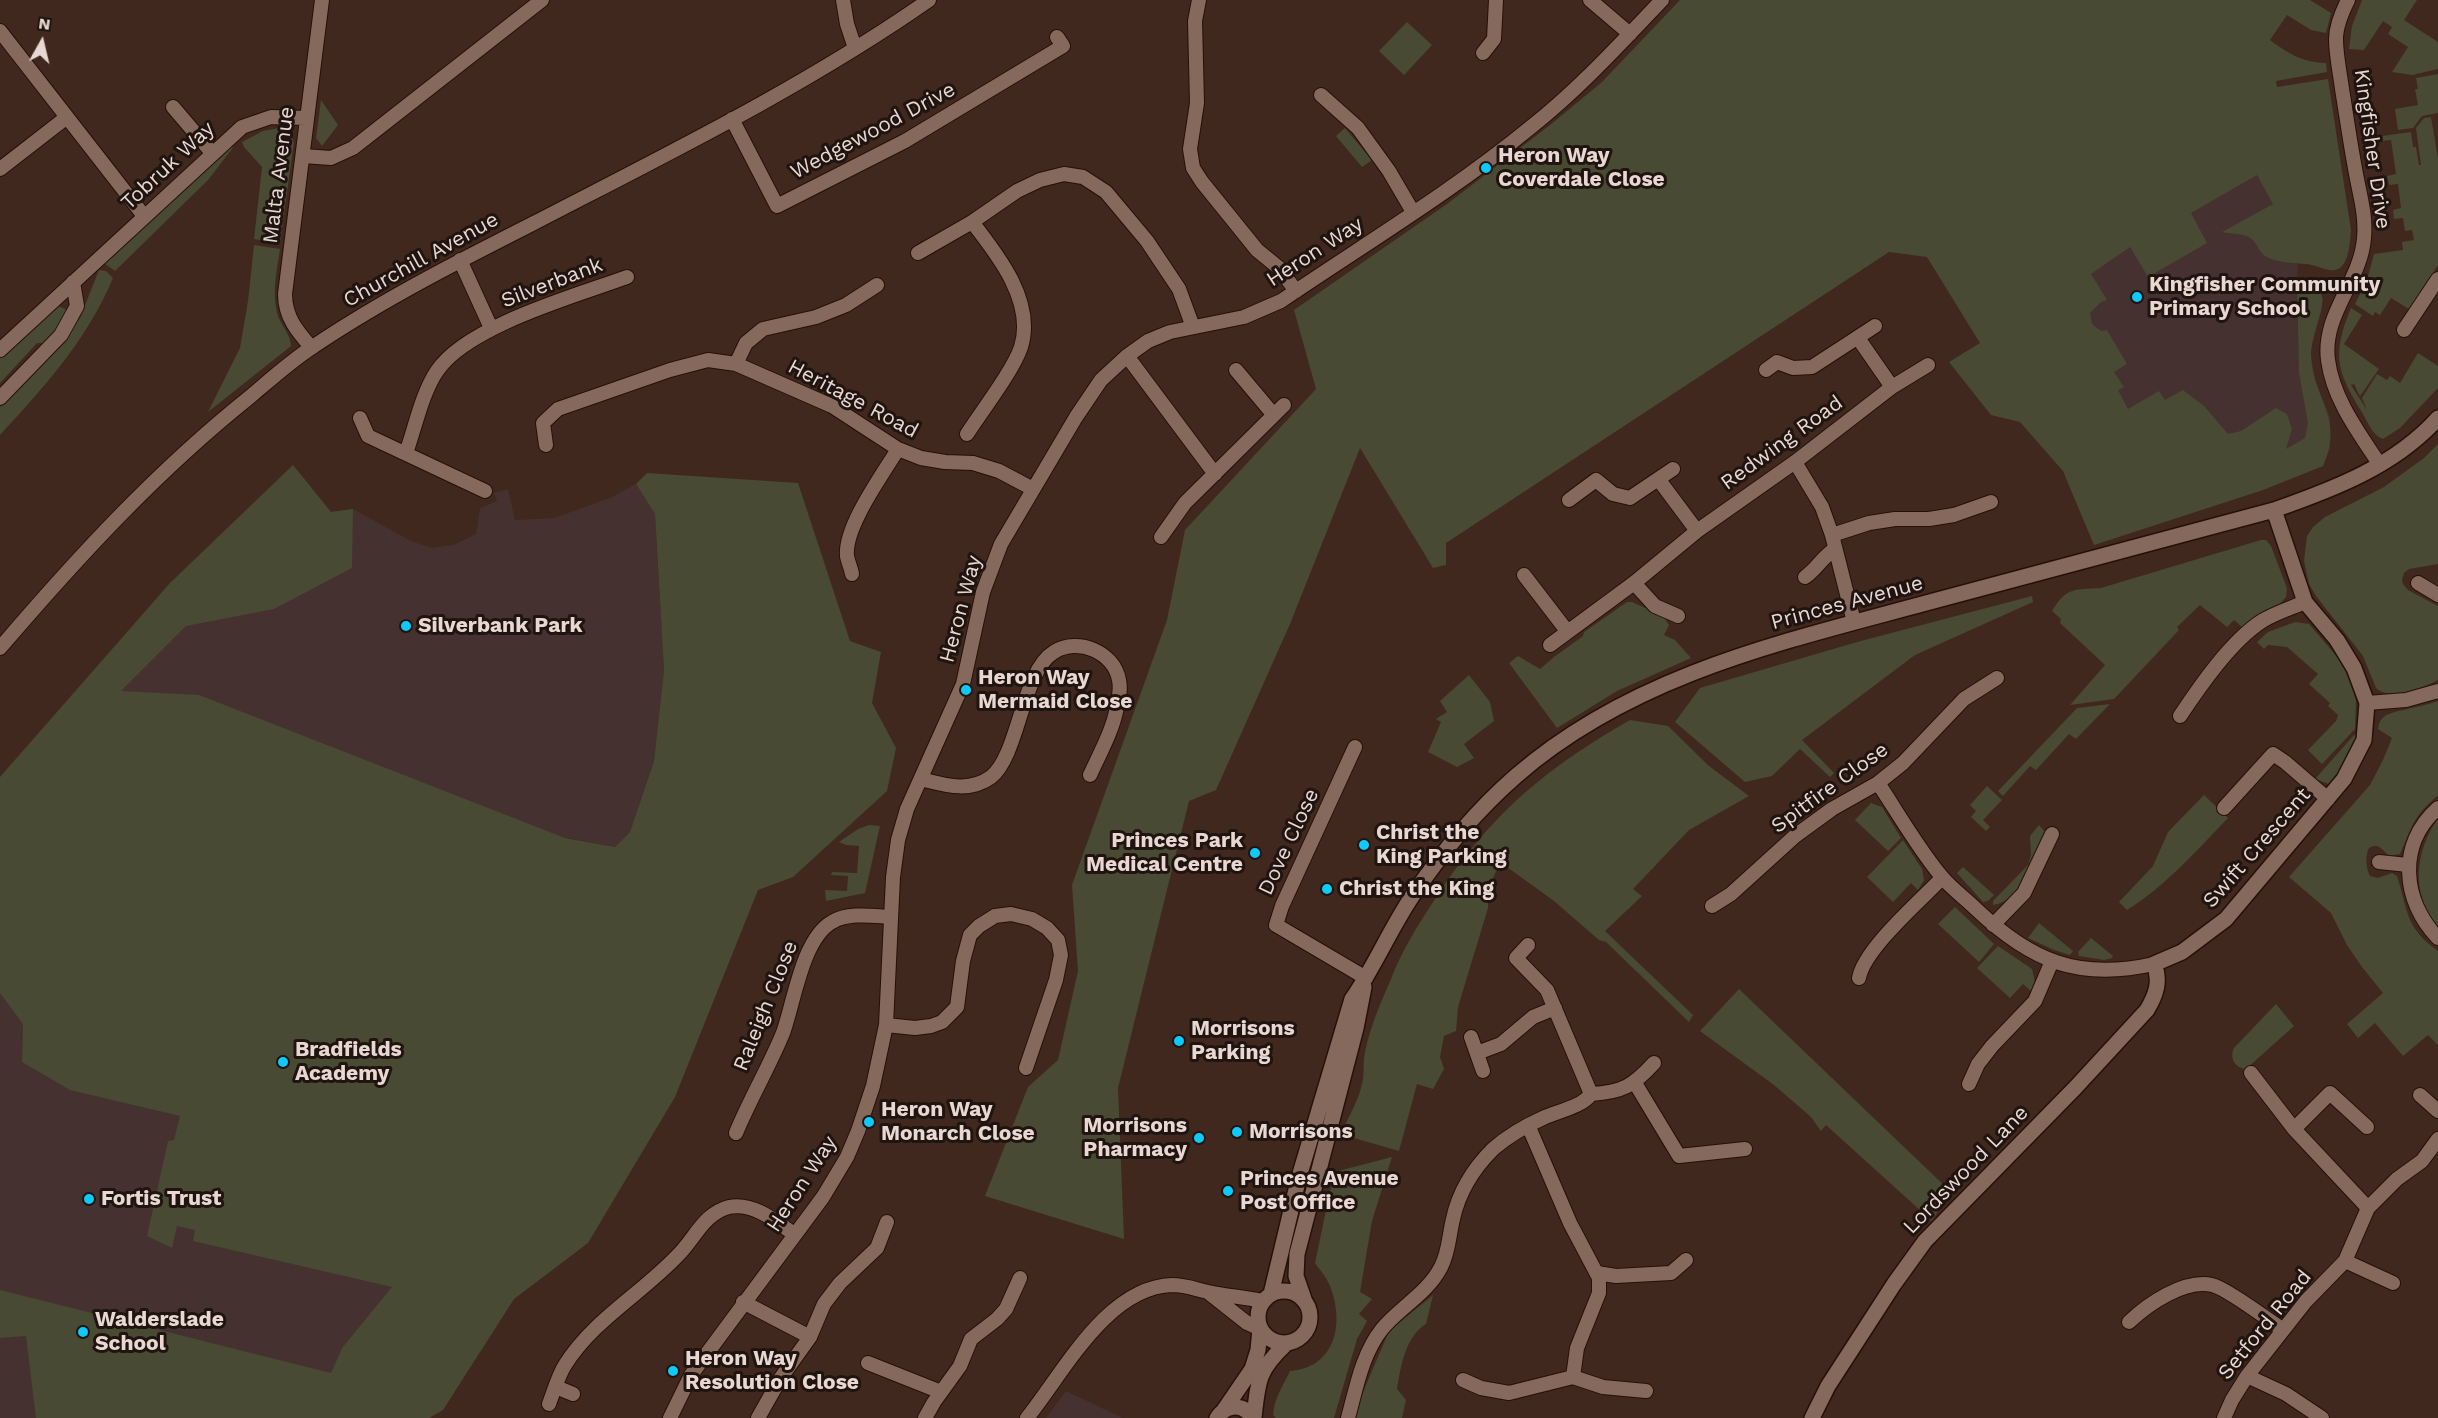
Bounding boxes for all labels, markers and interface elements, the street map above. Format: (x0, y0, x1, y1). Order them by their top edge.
north arrow (12, 12, 72, 72)
text: N (37, 13, 52, 34)
street label: Kingfisher Drive (2348, 67, 2396, 231)
street label: Wedgewood Drive (786, 77, 960, 185)
street label: Malta Avenue (258, 105, 300, 245)
street label: Tobruk Way (116, 116, 220, 216)
place label: Heron Way Coverdale Close (1498, 143, 1665, 193)
marker: Heron Way Coverdale Close (1479, 161, 1493, 175)
street label: Churchill Avenue (339, 207, 503, 313)
street label: Heron Way (1262, 212, 1368, 292)
street label: Silverbank (498, 252, 606, 314)
place label: Kingfisher Community Primary School (2149, 272, 2380, 322)
marker: Kingfisher Community Primary School (2130, 290, 2144, 304)
street label: Heritage Road (784, 354, 922, 444)
street label: Redwing Road (1716, 390, 1848, 496)
street label: Heron Way (935, 553, 987, 665)
street label: Princes Avenue (1768, 571, 1926, 635)
place label: Silverbank Park (418, 613, 582, 639)
marker: Silverbank Park (399, 619, 413, 633)
place label: Heron Way Mermaid Close (978, 665, 1132, 715)
marker: Heron Way Mermaid Close (959, 683, 973, 697)
street label: Spitfire Close (1767, 737, 1893, 839)
street label: Swift Crescent (2198, 783, 2316, 913)
street label: Dove Close (1253, 785, 1325, 899)
place label: Christ the King Parking (1376, 820, 1507, 870)
place label: Princes Park Medical Centre (1086, 828, 1243, 878)
marker: Christ the King Parking (1357, 838, 1371, 852)
marker: Princes Park Medical Centre (1248, 846, 1262, 860)
place label: Christ the King (1339, 876, 1494, 902)
marker: Christ the King (1320, 882, 1334, 896)
street label: Raleigh Close (728, 937, 804, 1075)
place label: Morrisons Parking (1191, 1016, 1295, 1066)
marker: Morrisons Parking (1172, 1034, 1186, 1048)
place label: Bradfields Academy (295, 1037, 402, 1087)
marker: Bradfields Academy (276, 1055, 290, 1069)
place label: Heron Way Monarch Close (881, 1097, 1035, 1147)
street label: Lordswood Lane (1898, 1100, 2034, 1240)
place label: Morrisons Pharmacy (1083, 1113, 1187, 1163)
marker: Heron Way Monarch Close (862, 1115, 876, 1129)
place label: Morrisons (1249, 1119, 1353, 1145)
marker: Morrisons (1230, 1125, 1244, 1139)
street label: Heron Way (762, 1131, 842, 1237)
marker: Morrisons Pharmacy (1192, 1131, 1206, 1145)
place label: Princes Avenue Post Office (1240, 1166, 1399, 1216)
marker: Princes Avenue Post Office (1221, 1184, 1235, 1198)
place label: Fortis Trust (101, 1186, 221, 1212)
marker: Fortis Trust (82, 1192, 96, 1206)
street label: Setford Road (2213, 1265, 2317, 1385)
place label: Walderslade School (95, 1307, 224, 1357)
marker: Walderslade School (76, 1325, 90, 1339)
place label: Heron Way Resolution Close (685, 1346, 859, 1396)
marker: Heron Way Resolution Close (666, 1364, 680, 1378)

